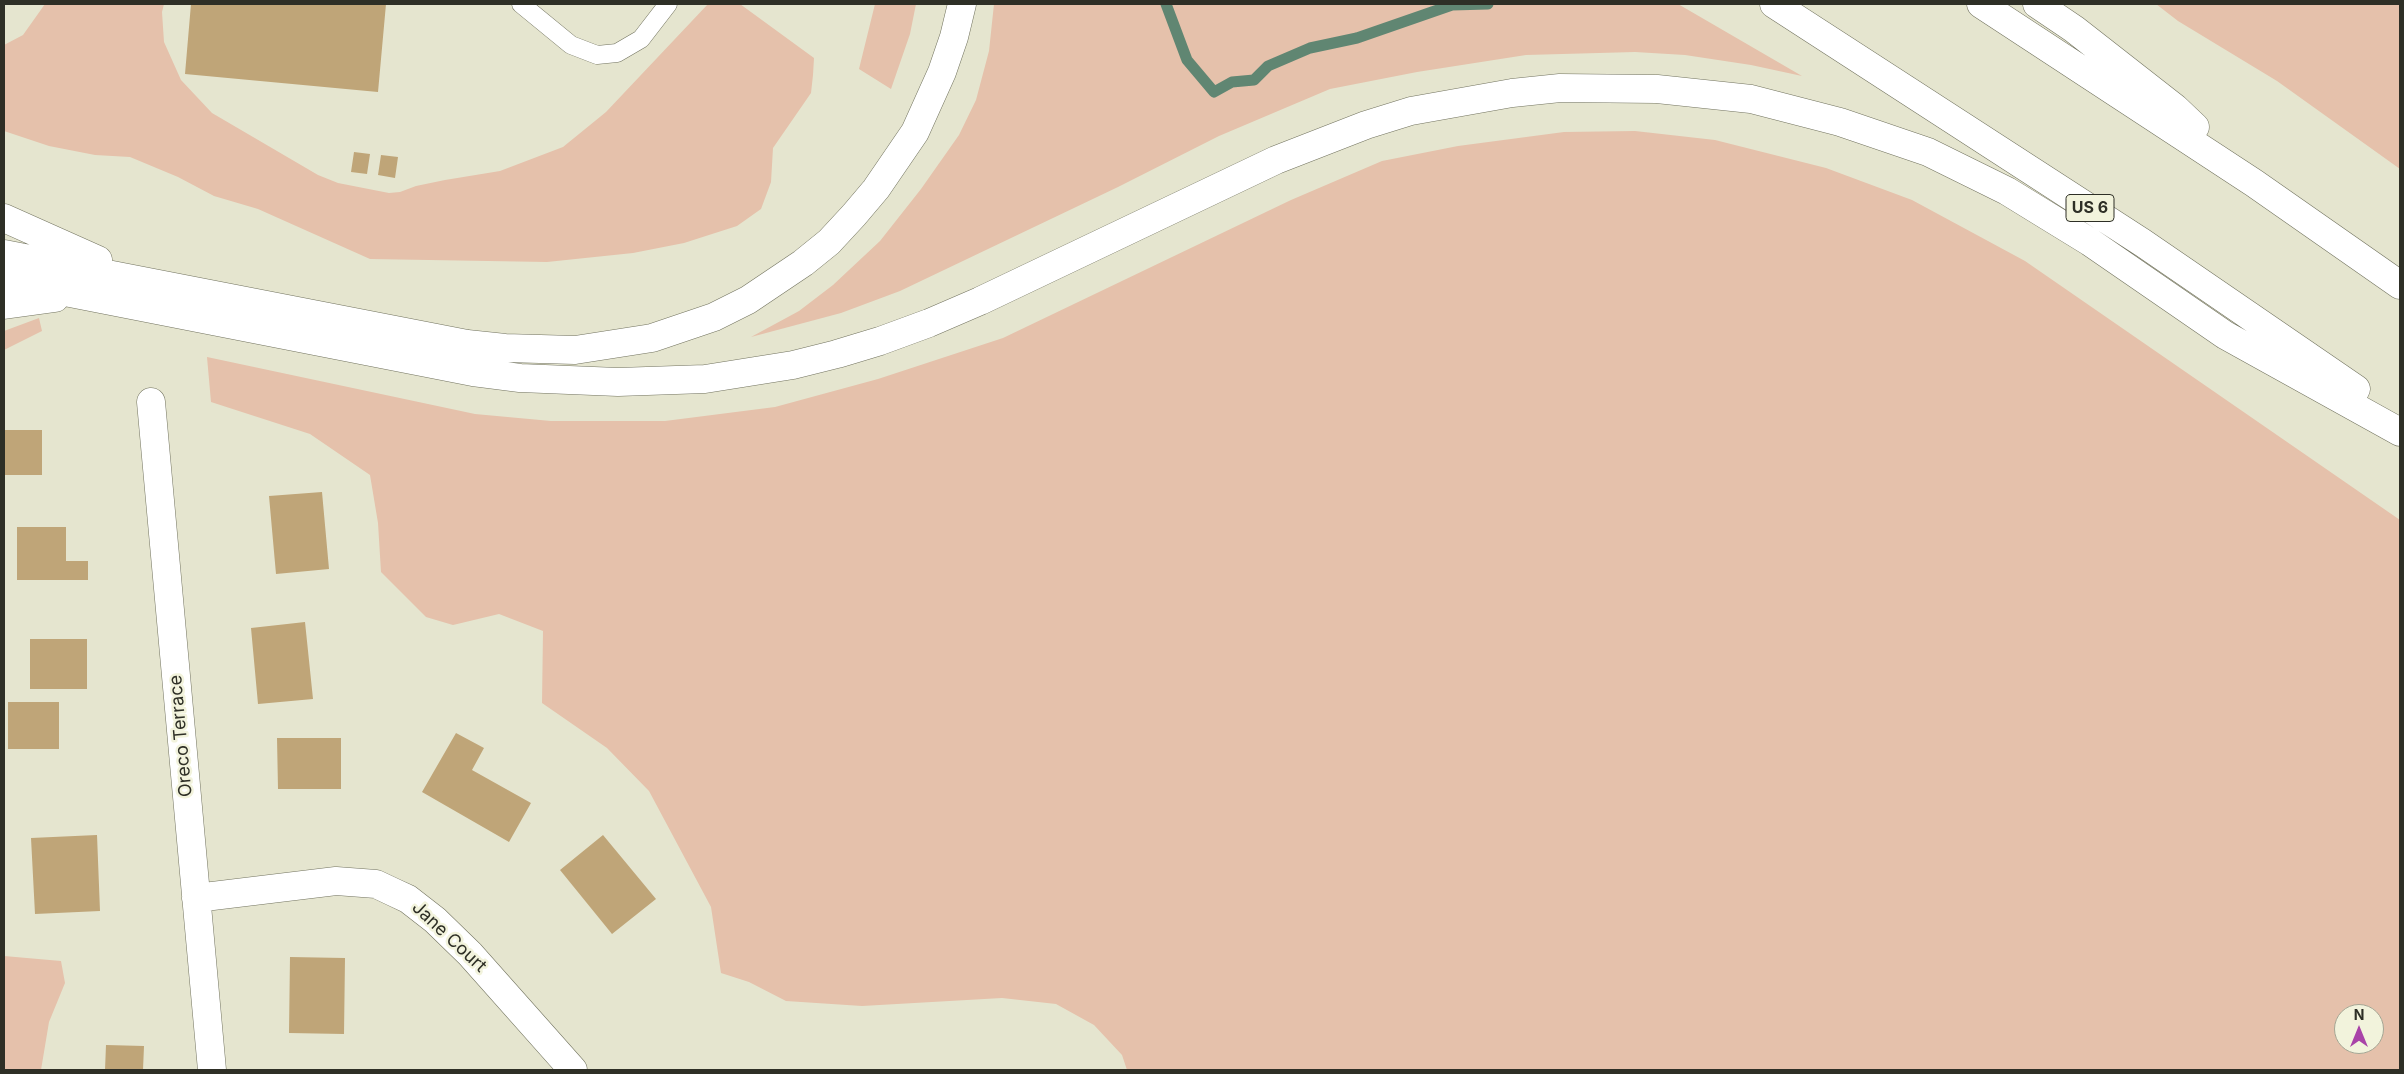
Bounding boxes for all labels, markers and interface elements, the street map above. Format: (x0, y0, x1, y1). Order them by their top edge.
road number: US 6 (2066, 194, 2114, 222)
street label: Oreco Terrace (165, 674, 197, 798)
street label: Jane Court (407, 897, 491, 977)
north arrow (2334, 1004, 2384, 1054)
text: N (2354, 1006, 2364, 1023)

